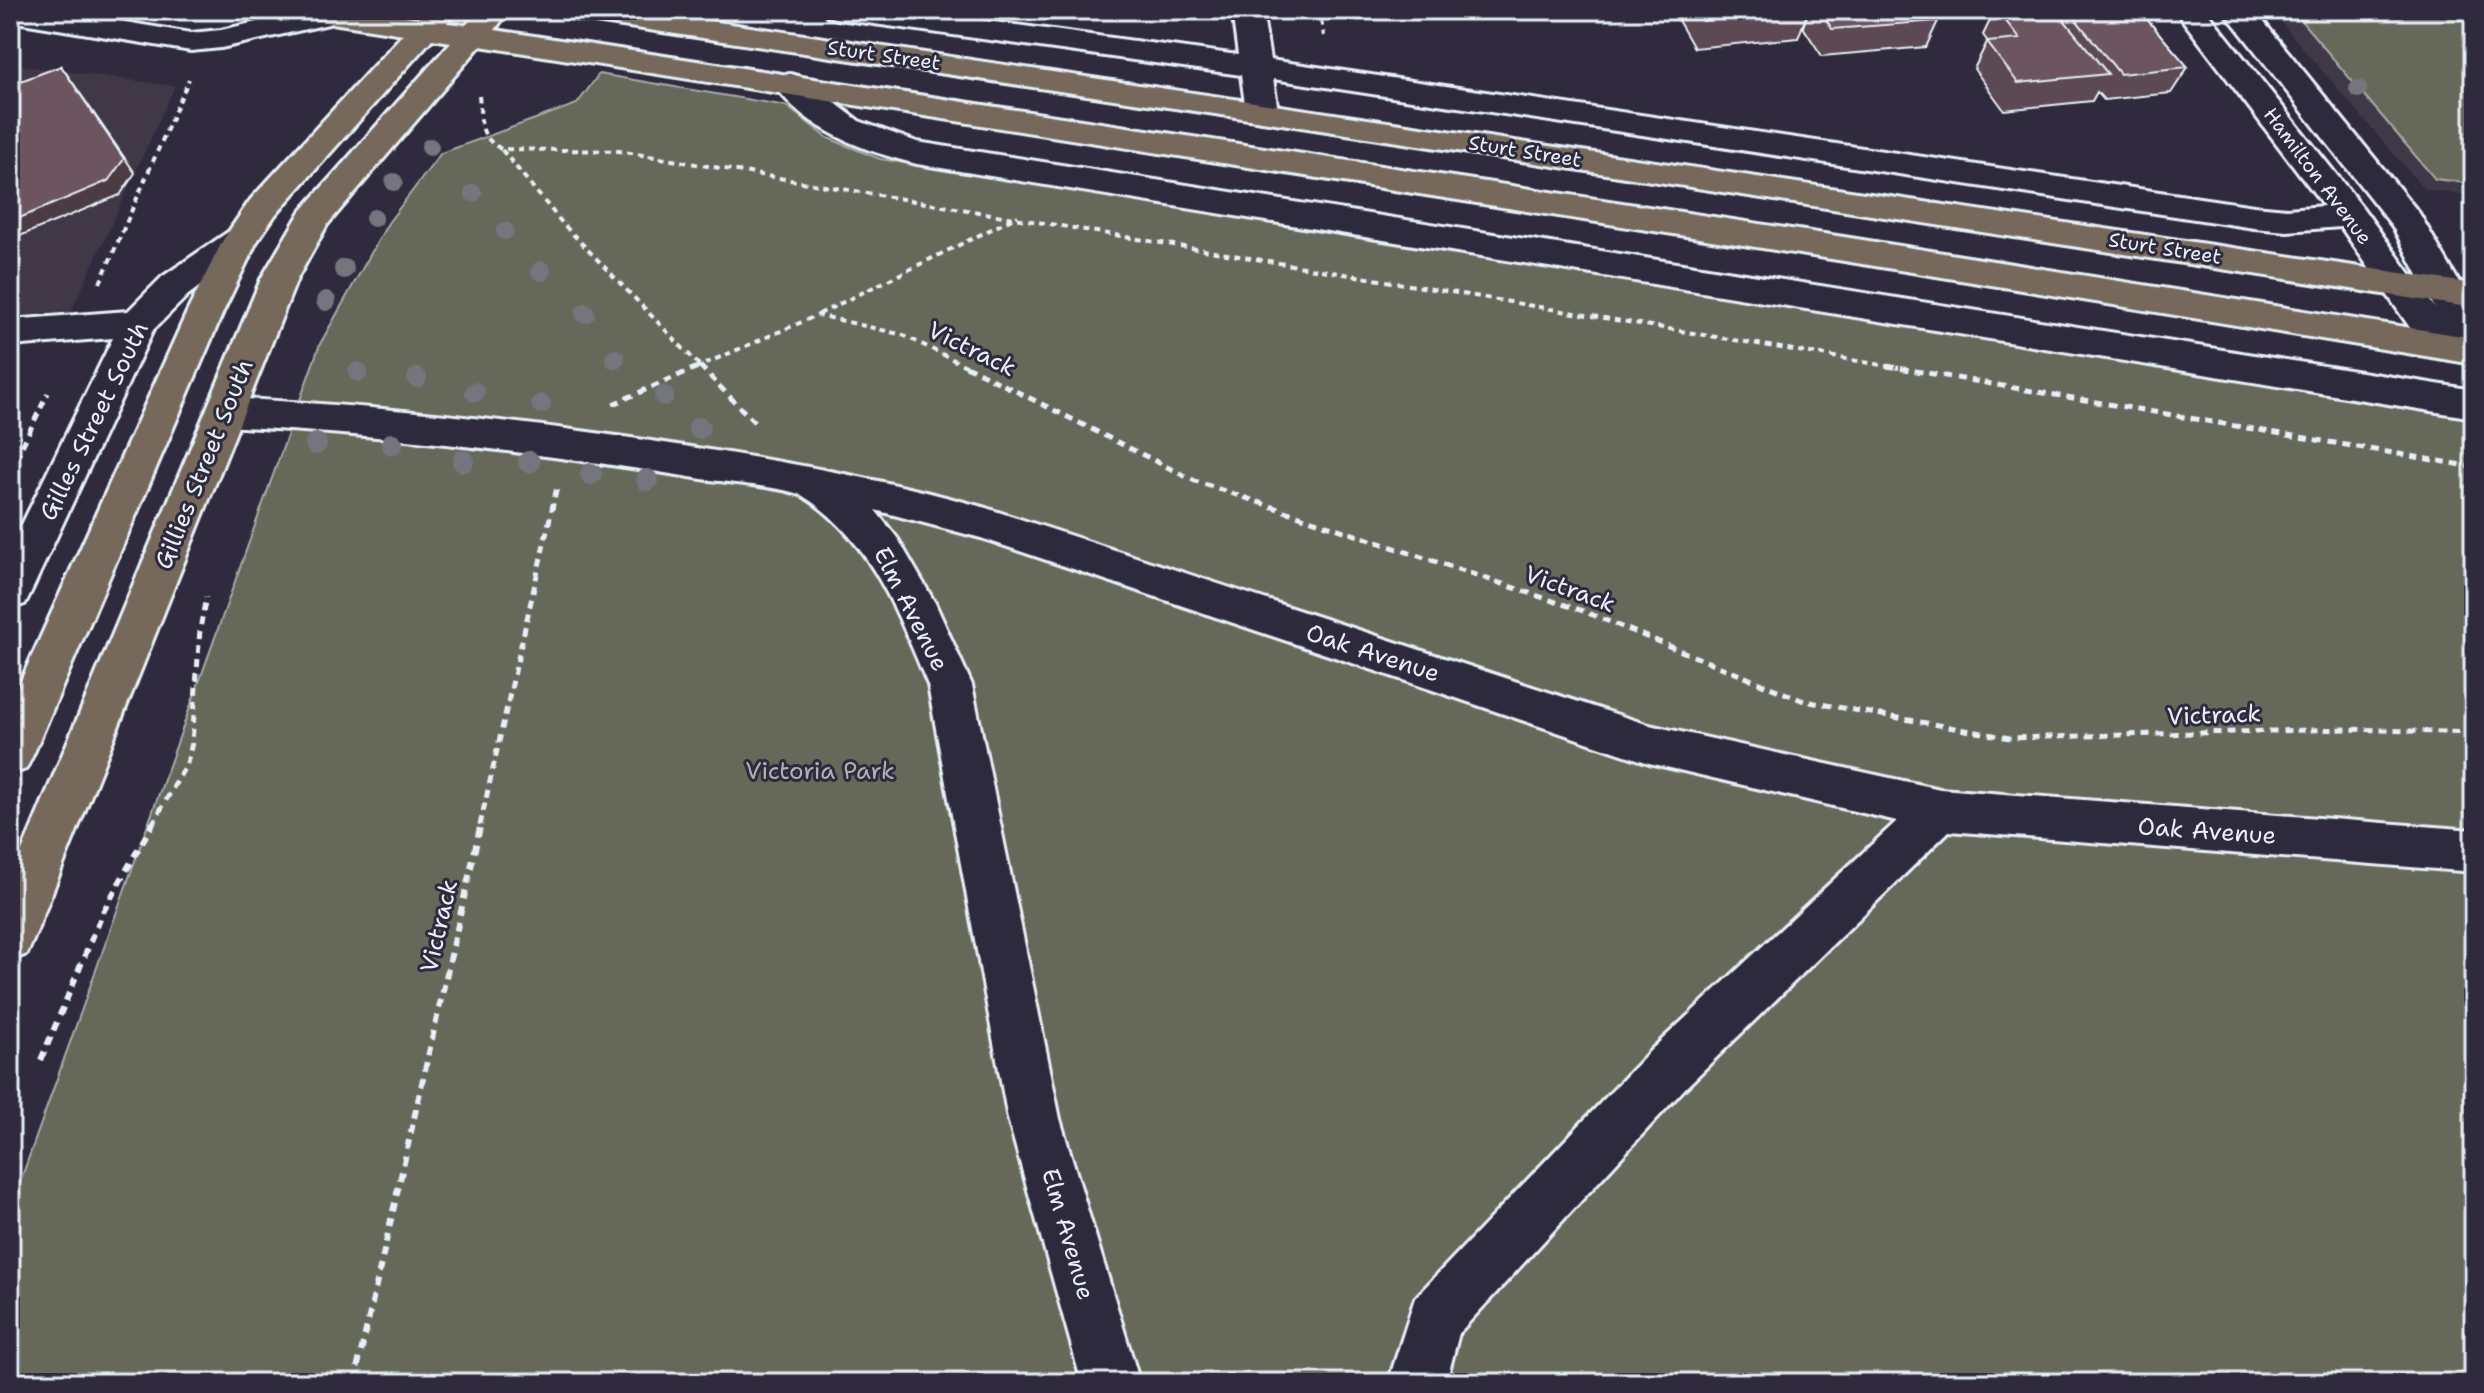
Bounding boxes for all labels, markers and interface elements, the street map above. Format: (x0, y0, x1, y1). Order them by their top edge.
street label: Sturt Street (826, 34, 942, 76)
street label: Hamilton Avenue (2258, 102, 2378, 250)
street label: Sturt Street (1467, 129, 1583, 173)
street label: Sturt Street (2107, 226, 2223, 270)
street label: Victrack (923, 314, 1021, 384)
street label: Gilles Street South (32, 316, 156, 526)
street label: Gillies Street South (147, 354, 261, 574)
street label: Elm Avenue (866, 541, 956, 677)
street label: Victrack (1520, 558, 1620, 620)
street label: Oak Avenue (1302, 616, 1444, 690)
street label: Victrack (2166, 697, 2262, 733)
park label: Victoria Park (745, 755, 895, 787)
street label: Oak Avenue (2137, 810, 2277, 852)
street label: Victrack (413, 876, 465, 976)
street label: Elm Avenue (1034, 1165, 1102, 1303)

